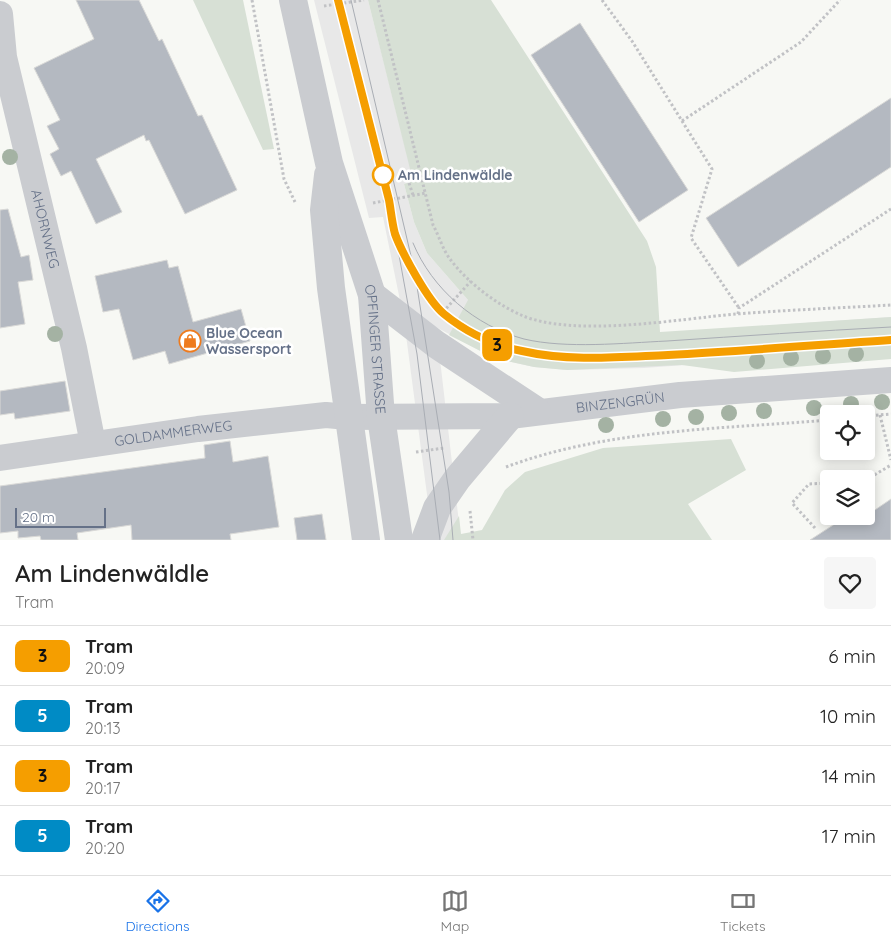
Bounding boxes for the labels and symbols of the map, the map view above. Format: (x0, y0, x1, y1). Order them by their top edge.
marker: Am Lindenwäldle (372, 164, 394, 186)
place label: Am Lindenwäldle (398, 166, 513, 184)
street label: AHORNWEG (27, 188, 64, 270)
street label: OPFINGER STRASSE (360, 282, 390, 415)
place label: Blue Ocean Wassersport (206, 324, 292, 358)
shop icon: Blue Ocean Wassersport (178, 329, 202, 353)
line badge: 3 (481, 329, 513, 361)
street label: BINZENGRÜN (575, 388, 666, 417)
street label: GOLDAMMERWEG (113, 416, 233, 450)
scale bar (15, 505, 106, 528)

